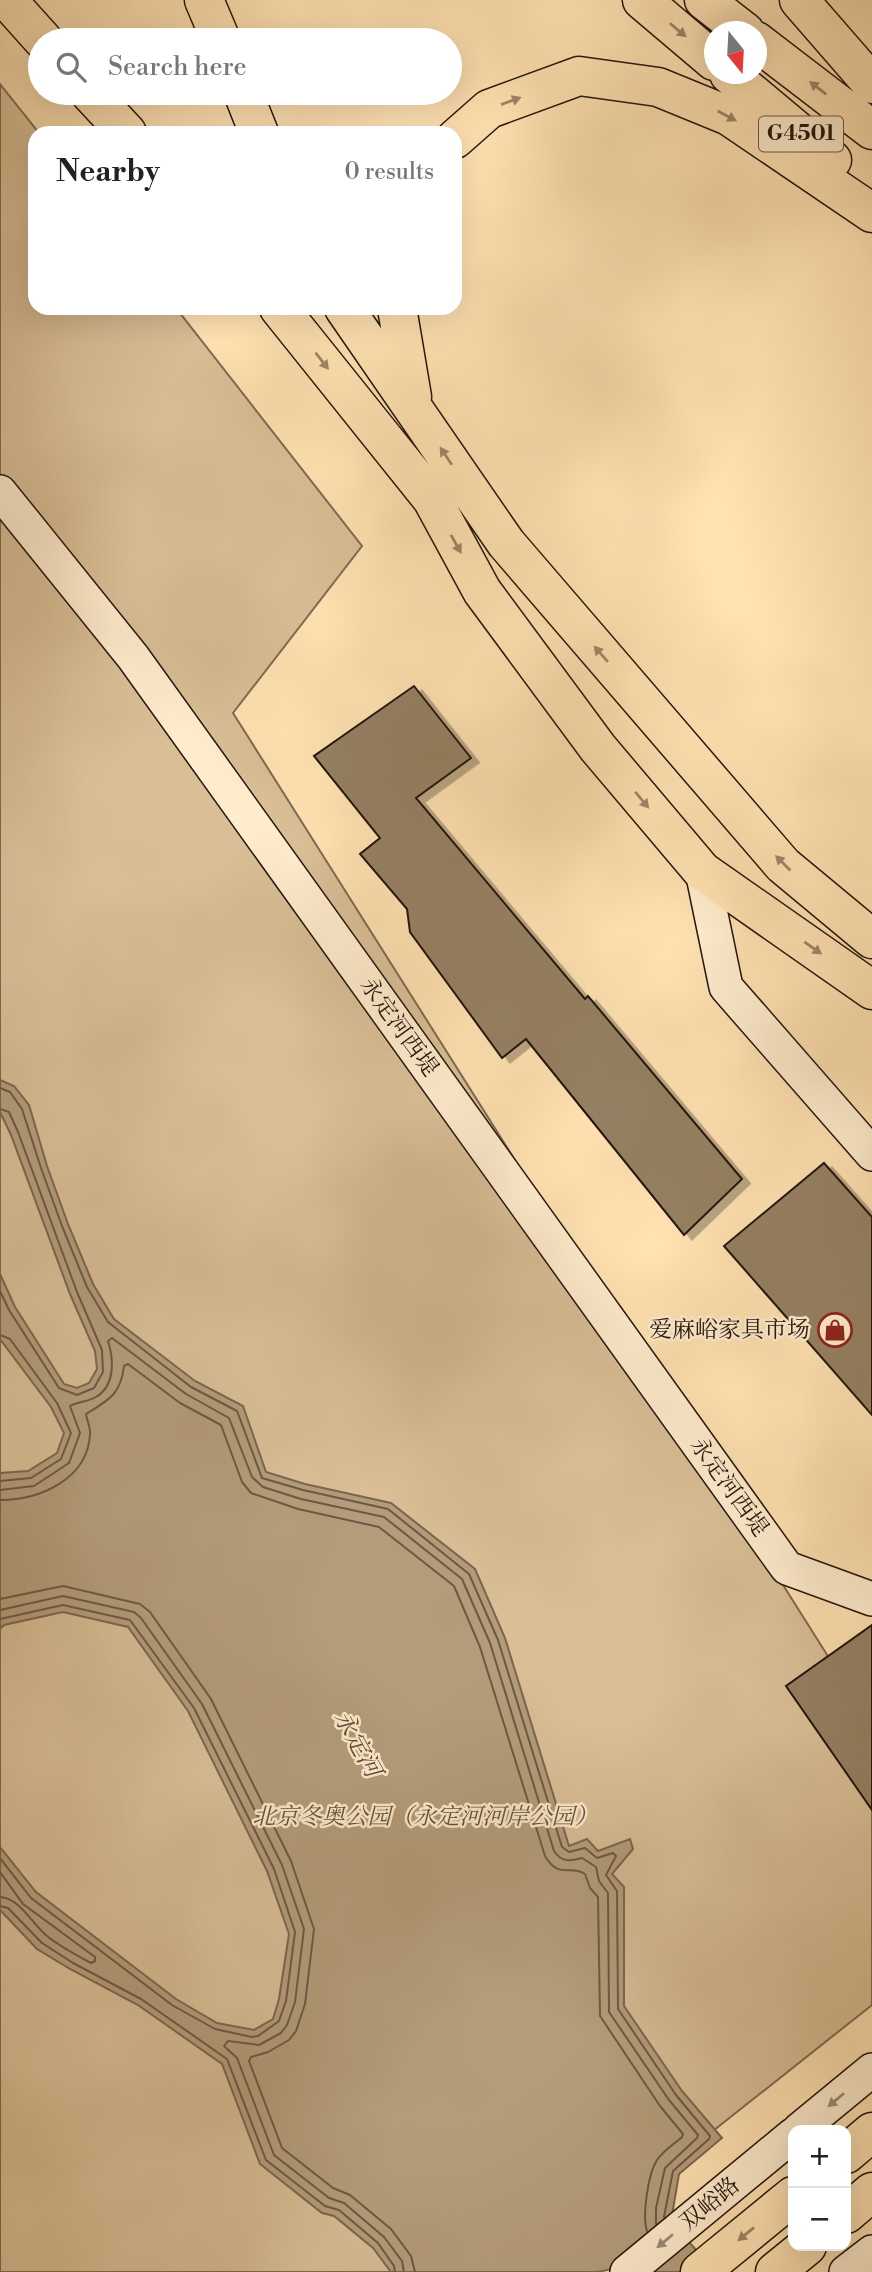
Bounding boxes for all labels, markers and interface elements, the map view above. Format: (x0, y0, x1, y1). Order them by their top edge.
north arrow (704, 21, 767, 84)
one-way arrow (669, 23, 687, 38)
search box (28, 28, 462, 105)
icon: search (52, 48, 90, 86)
text: Search here (108, 51, 247, 83)
one-way arrow (809, 82, 827, 96)
one-way arrow (500, 96, 521, 107)
one-way arrow (717, 111, 737, 122)
road number: G4501 (759, 116, 843, 152)
text: Nearby (56, 153, 160, 191)
text: 0 results (344, 158, 434, 186)
one-way arrow (315, 351, 330, 369)
one-way arrow (439, 447, 453, 465)
one-way arrow (450, 534, 462, 553)
one-way arrow (593, 645, 609, 663)
one-way arrow (634, 792, 649, 809)
one-way arrow (775, 855, 791, 872)
one-way arrow (804, 941, 822, 955)
street label: 永定河西堤 (354, 972, 444, 1082)
shop icon: 爱麻峪家具市场 (816, 1311, 854, 1349)
place label: 爱麻峪家具市场 (649, 1316, 810, 1344)
street label: 永定河西堤 (684, 1432, 774, 1542)
water label: 永定河 (326, 1705, 390, 1786)
park label: 北京冬奥公园（永定河河岸公园） (253, 1803, 598, 1831)
one-way arrow (827, 2092, 844, 2107)
map controls (788, 2125, 851, 2251)
button: + (788, 2125, 851, 2188)
street label: 双峪路 (675, 2171, 745, 2237)
button: − (788, 2188, 851, 2251)
one-way arrow (738, 2226, 755, 2241)
one-way arrow (656, 2233, 674, 2249)

